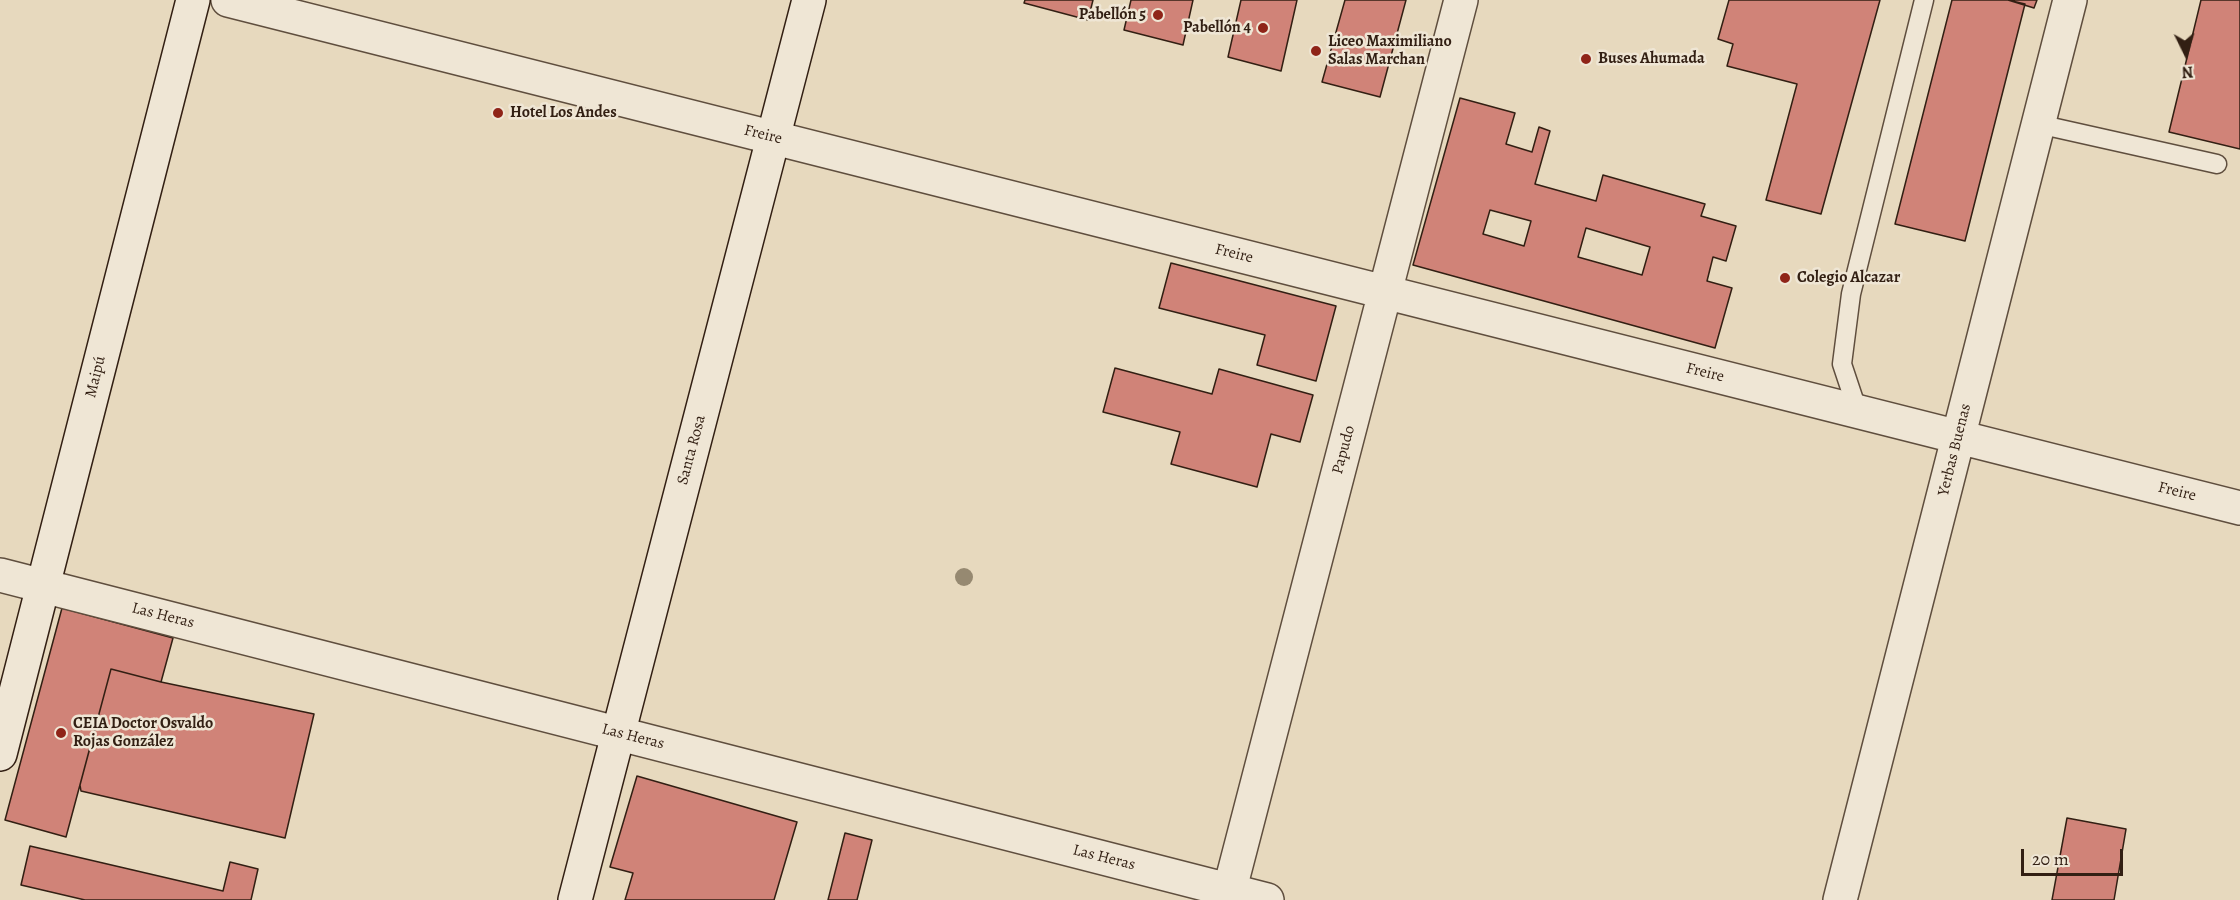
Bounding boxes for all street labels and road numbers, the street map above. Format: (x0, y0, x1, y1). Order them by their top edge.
street label: Freire (742, 121, 784, 149)
street label: Freire (1213, 240, 1255, 268)
street label: Maipú (82, 354, 110, 400)
street label: Freire (1684, 359, 1726, 387)
street label: Yerbas Buenas (1934, 402, 1976, 498)
street label: Santa Rosa (673, 413, 711, 487)
street label: Papudo (1328, 424, 1360, 476)
street label: Freire (2156, 478, 2198, 506)
street label: Las Heras (130, 599, 196, 633)
street label: Las Heras (600, 720, 666, 754)
street label: Las Heras (1071, 841, 1137, 875)

